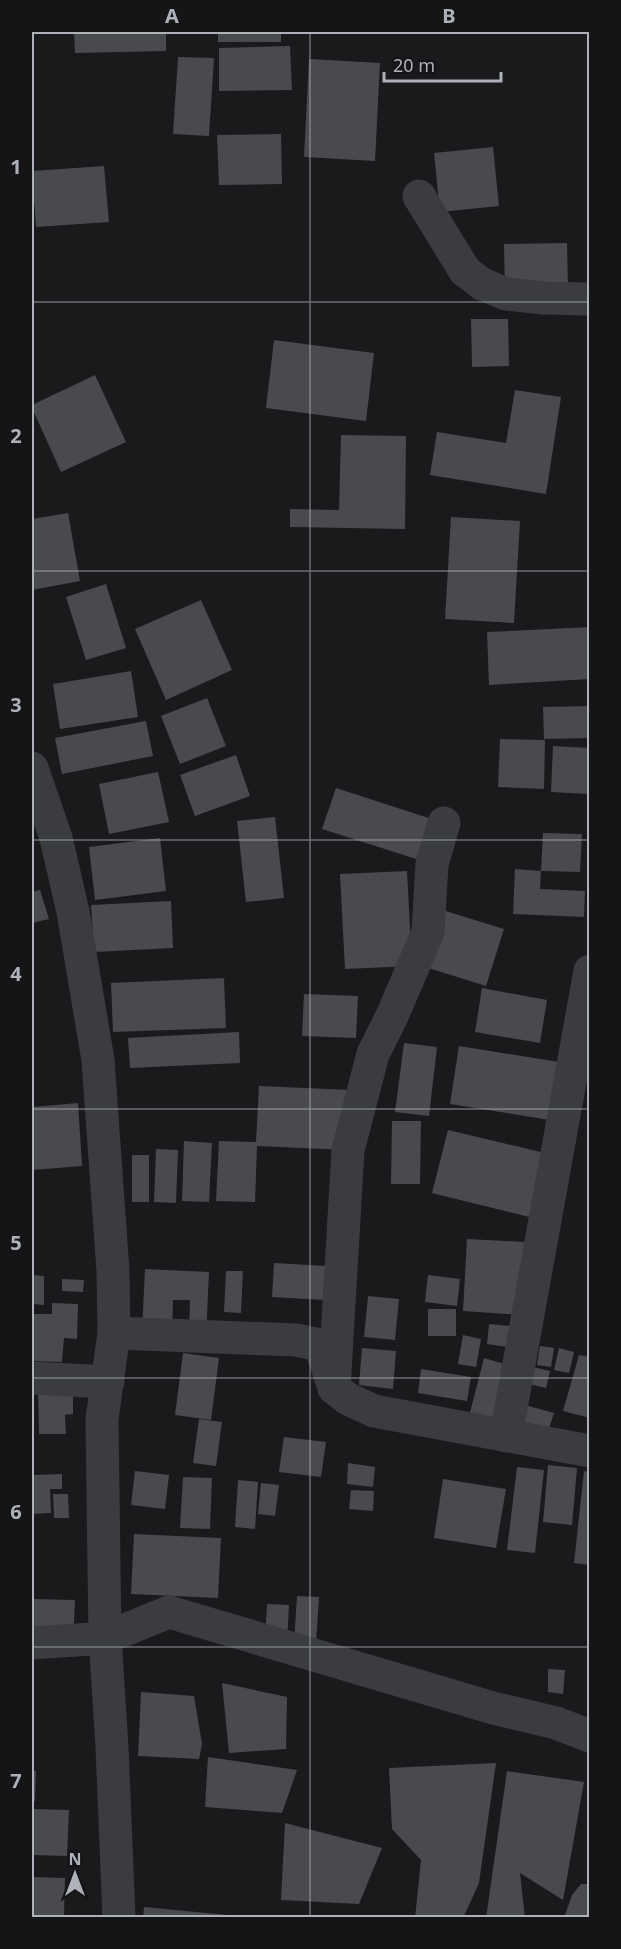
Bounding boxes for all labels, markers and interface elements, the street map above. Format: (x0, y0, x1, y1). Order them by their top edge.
text: A (165, 2, 179, 29)
text: B (442, 2, 456, 29)
scale bar (384, 45, 501, 83)
text: 20 m (393, 53, 435, 77)
text: 1 (10, 153, 22, 180)
text: 2 (10, 422, 22, 449)
text: 3 (10, 691, 22, 718)
text: 4 (10, 960, 22, 987)
text: 5 (10, 1229, 22, 1256)
text: 6 (10, 1498, 22, 1525)
text: 7 (10, 1767, 22, 1794)
north arrow (45, 1844, 105, 1904)
text: N (68, 1848, 82, 1870)

